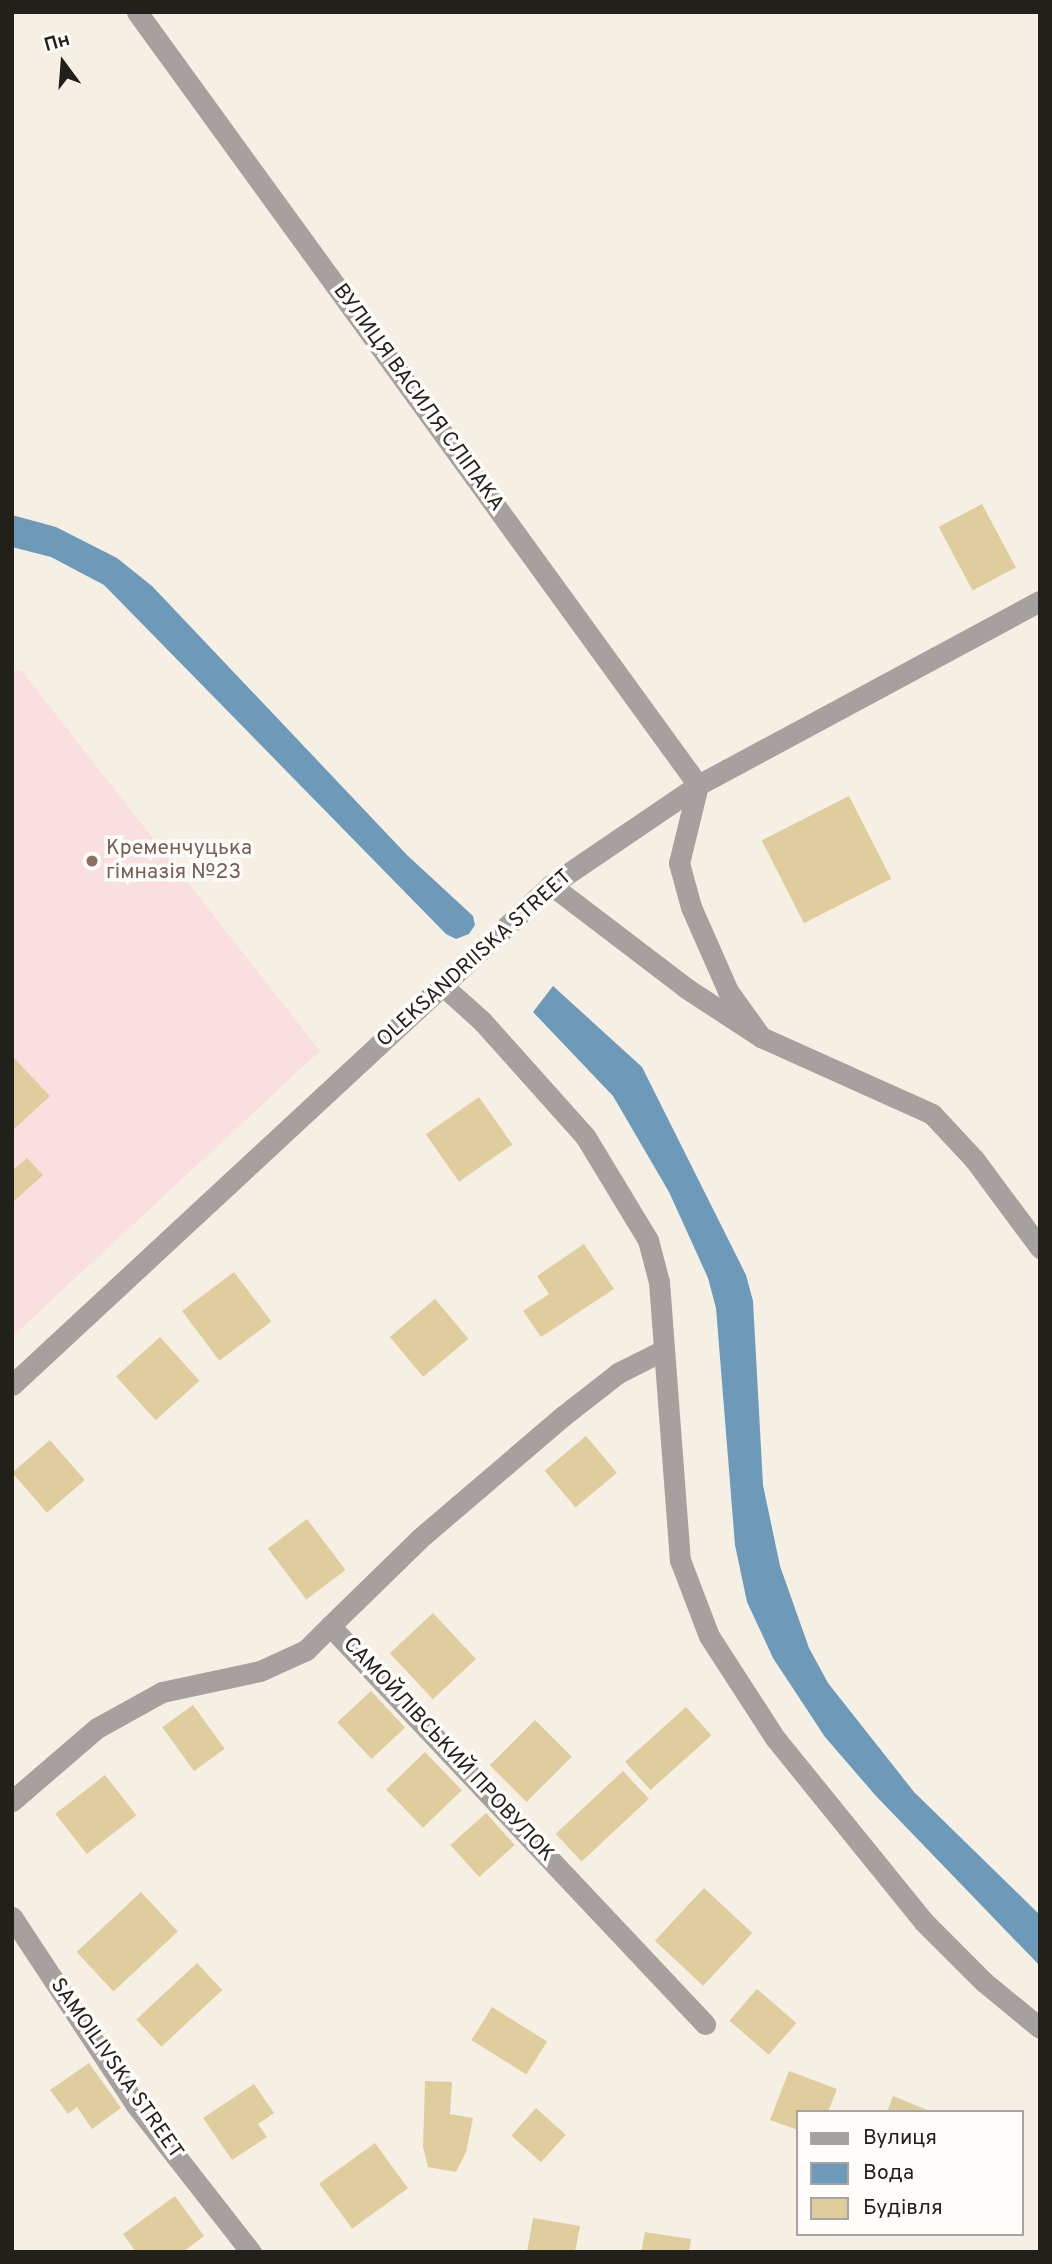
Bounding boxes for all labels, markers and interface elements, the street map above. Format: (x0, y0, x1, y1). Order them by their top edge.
north arrow (28, 28, 98, 98)
text: Пн (42, 28, 73, 58)
street label: ВУЛИЦЯ ВАСИЛЯ СЛІПАКА (327, 280, 509, 516)
place label: Кременчуцька гімназія №23 (106, 836, 252, 886)
marker: Кременчуцька гімназія №23 (84, 853, 100, 869)
street label: OLEKSANDRIISKA STREET (372, 865, 578, 1053)
street label: САМОЙЛІВСЬКИЙ ПРОВУЛОК (337, 1633, 559, 1867)
street label: SAMOILIVSKA STREET (44, 1973, 188, 2165)
legend (796, 2110, 1024, 2236)
text: Вулиця (863, 2125, 937, 2152)
text: Вода (863, 2160, 914, 2187)
text: Будівля (863, 2195, 943, 2222)

